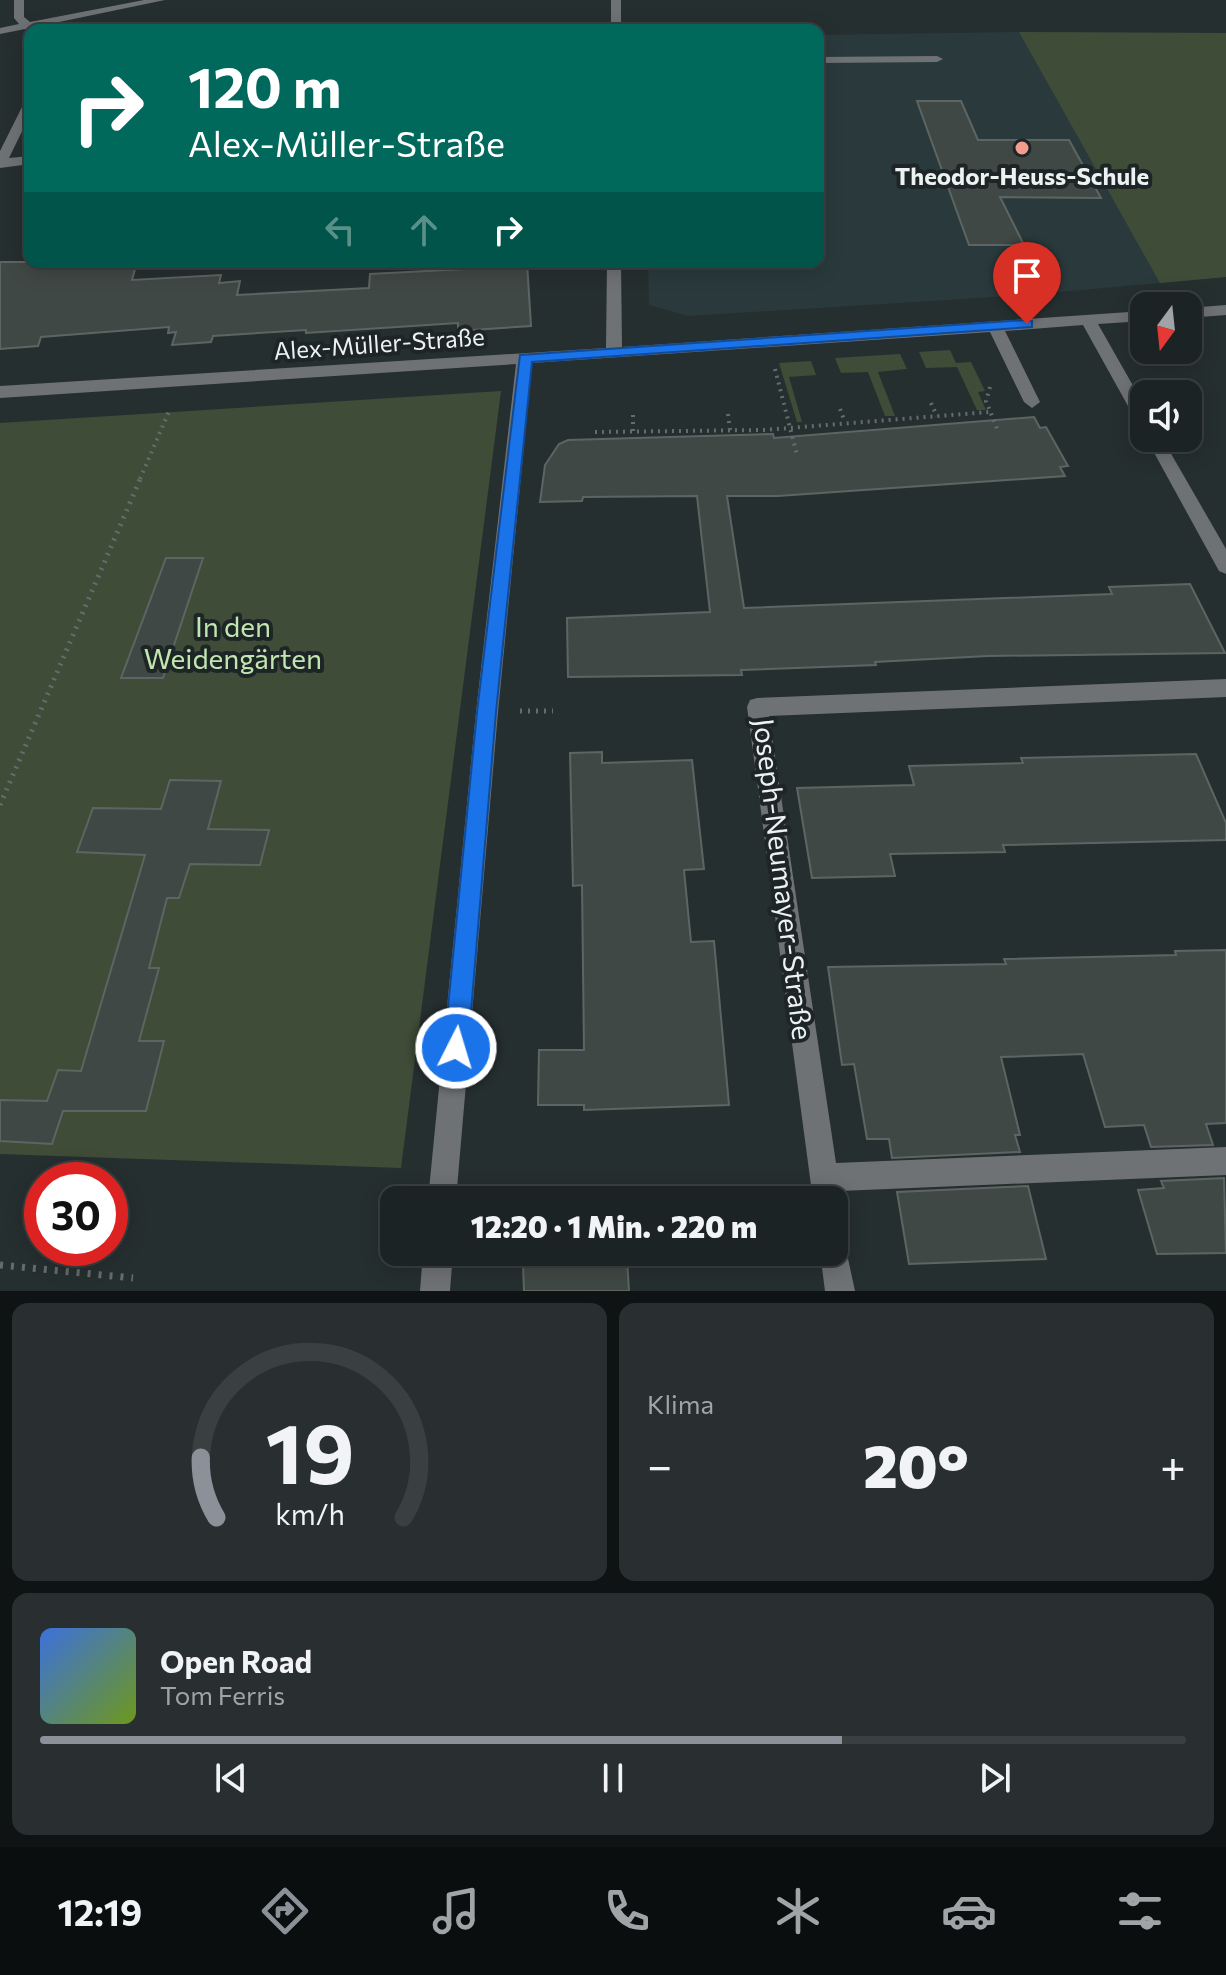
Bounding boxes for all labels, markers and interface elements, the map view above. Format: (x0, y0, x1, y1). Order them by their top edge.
text: 120 m (188, 51, 342, 120)
icon: right (56, 56, 160, 160)
text: Alex-Müller-Straße (188, 120, 505, 164)
marker: Theodor-Heuss-Schule (1013, 139, 1031, 157)
place label: Theodor-Heuss-Schule (895, 161, 1149, 190)
icon: left (318, 208, 362, 252)
icon: ahead (402, 208, 446, 252)
icon: right (486, 208, 530, 252)
pin (993, 242, 1061, 324)
icon: arrive (1005, 254, 1049, 298)
north arrow (1130, 292, 1202, 364)
map controls (1130, 292, 1202, 452)
street label: Alex-Müller-Straße (273, 321, 485, 365)
button: sound (1130, 380, 1202, 452)
park label: In den Weidengärten (144, 609, 322, 675)
street label: Joseph-Neumayer-Straße (747, 716, 821, 1042)
position arrow (414, 1006, 498, 1090)
speed limit sign: 30 (24, 1162, 128, 1266)
text: 12:20 · 1 Min. · 220 m (471, 1207, 757, 1244)
text: Klima (647, 1388, 714, 1419)
text: 19 (265, 1399, 354, 1501)
text: 20° (863, 1427, 969, 1500)
text: − (647, 1437, 672, 1491)
text: + (1160, 1437, 1186, 1491)
text: km/h (275, 1496, 344, 1531)
text: Open Road (160, 1642, 312, 1679)
text: Tom Ferris (160, 1679, 285, 1710)
icon: previous (209, 1756, 253, 1800)
icon: pause (591, 1756, 635, 1800)
icon: next (973, 1756, 1017, 1800)
icon: directions (257, 1883, 313, 1939)
icon: music (428, 1883, 484, 1939)
icon: phone (599, 1883, 655, 1939)
icon: climate (770, 1883, 826, 1939)
icon: car (941, 1883, 997, 1939)
icon: filters (1112, 1883, 1168, 1939)
text: 12:19 (58, 1889, 142, 1933)

